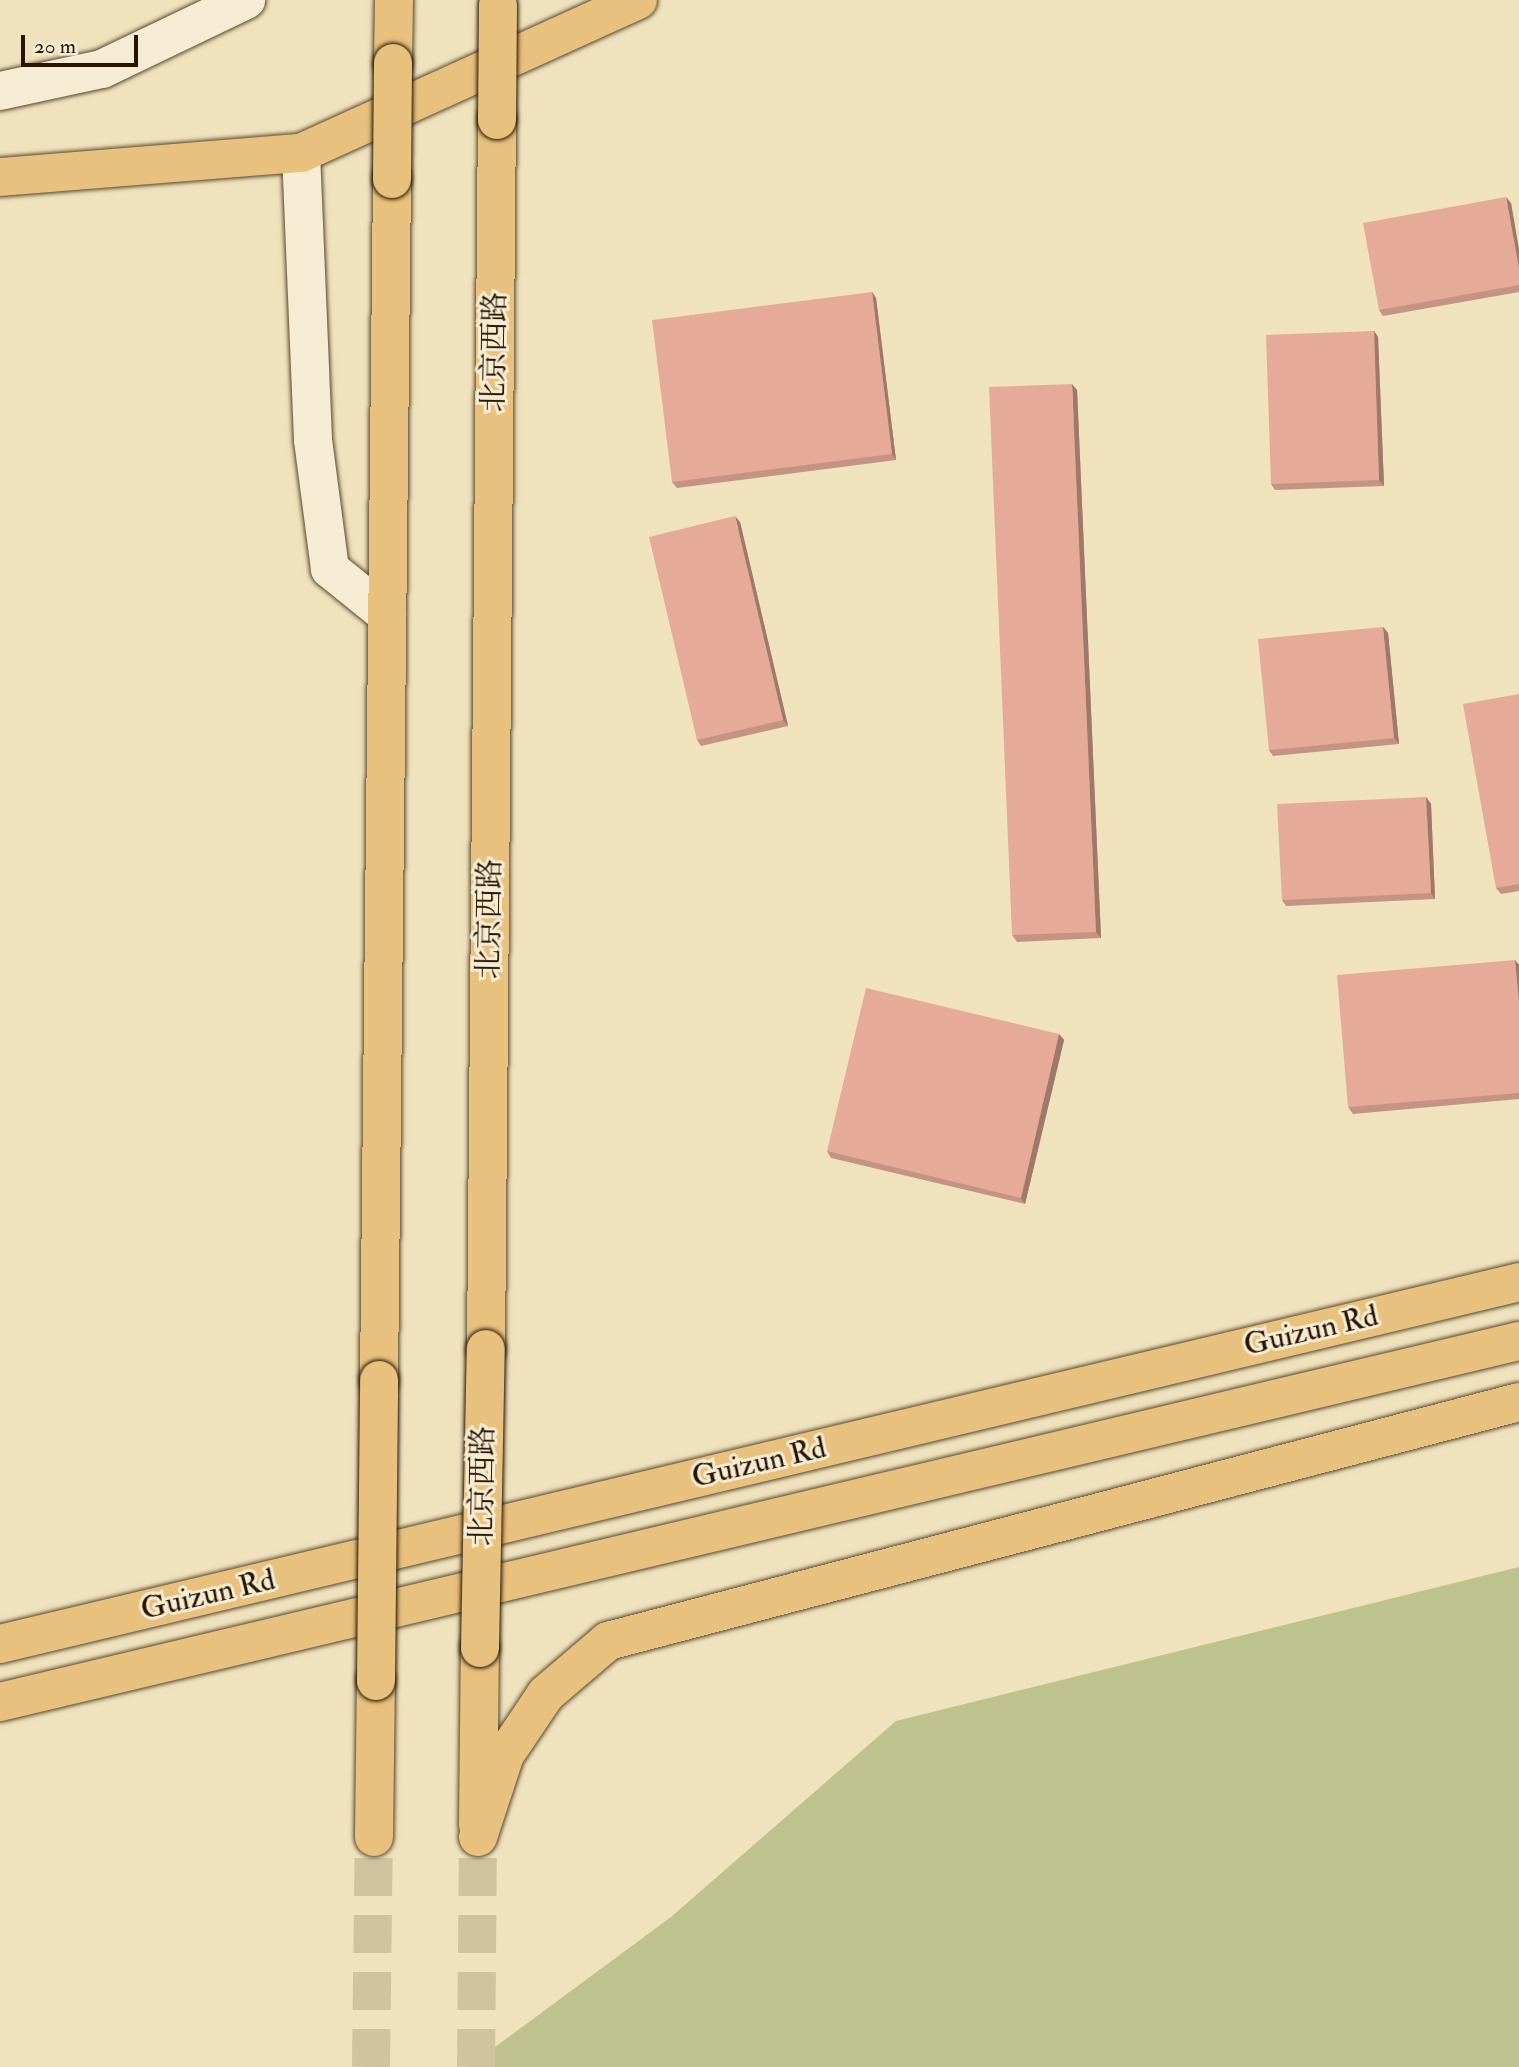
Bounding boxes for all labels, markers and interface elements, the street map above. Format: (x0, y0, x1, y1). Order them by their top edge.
scale bar (24, 21, 142, 65)
text: 20 m (34, 33, 76, 60)
street label: 北京西路 (476, 292, 514, 412)
street label: 北京西路 (471, 859, 509, 979)
street label: Guizun Rd (1240, 1298, 1382, 1364)
street label: 北京西路 (464, 1426, 502, 1546)
street label: Guizun Rd (688, 1430, 830, 1496)
street label: Guizun Rd (137, 1562, 279, 1628)

